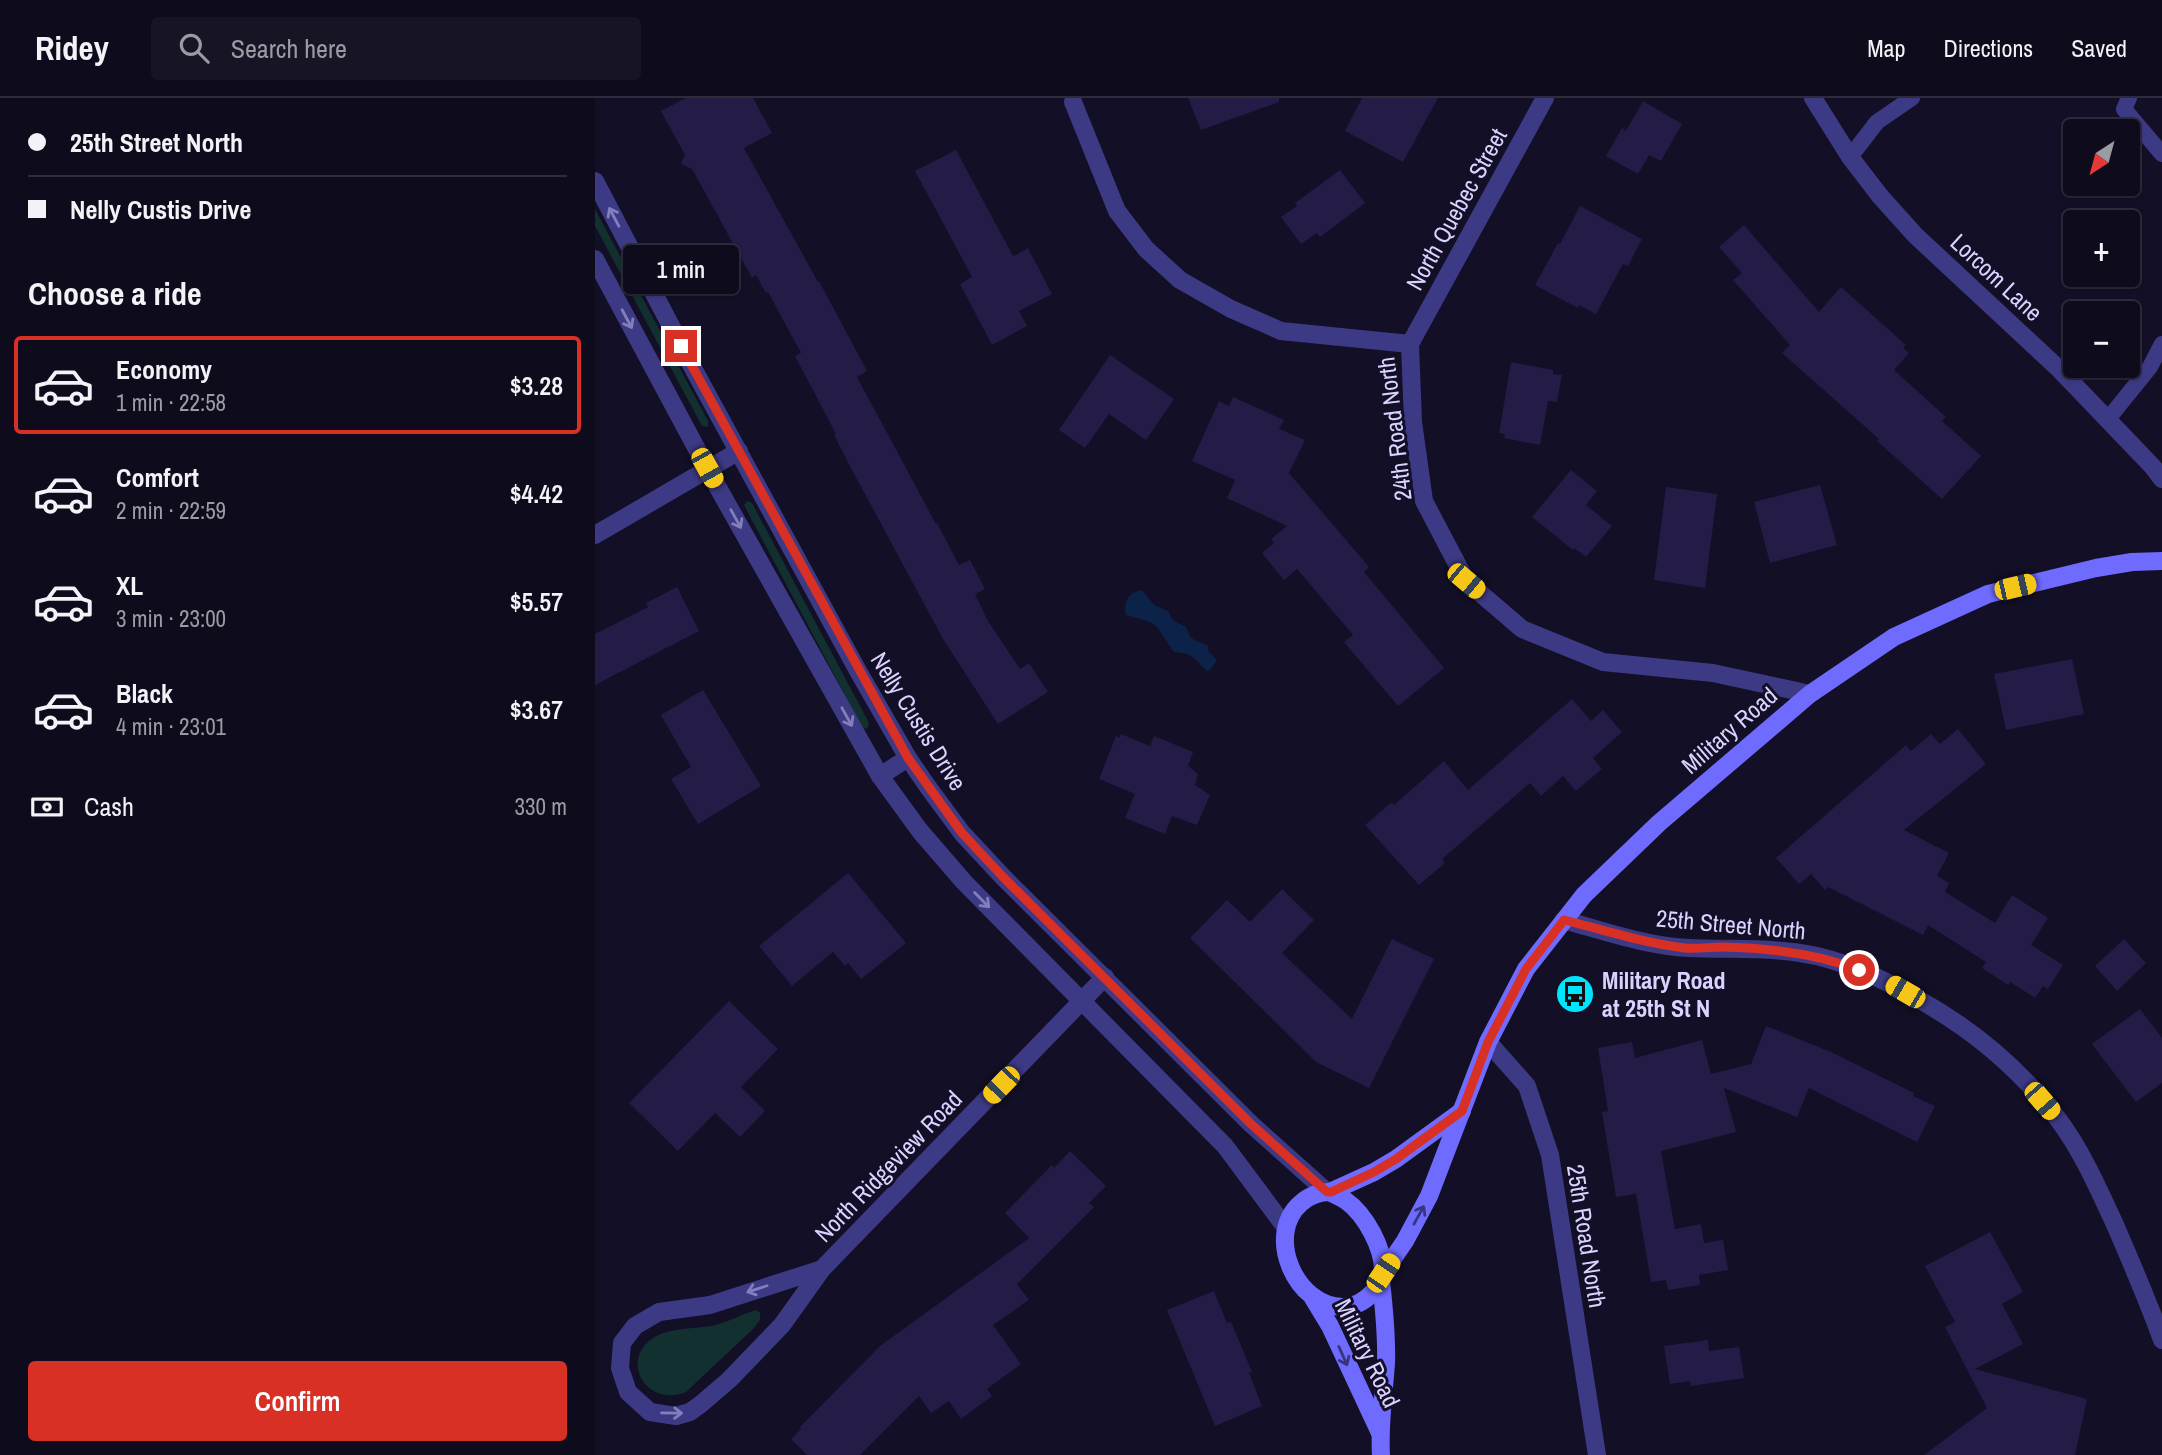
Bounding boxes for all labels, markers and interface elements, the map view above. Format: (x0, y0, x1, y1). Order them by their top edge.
search box (151, 17, 641, 80)
text: Ridey (35, 26, 109, 70)
icon: search (175, 29, 213, 67)
text: Search here (231, 31, 347, 66)
text: Map (1867, 32, 1905, 64)
text: Directions (1943, 32, 2033, 64)
text: Saved (2071, 32, 2127, 64)
north arrow (2063, 119, 2140, 196)
map controls (2063, 119, 2140, 378)
street label: North Quebec Street (1398, 122, 1514, 296)
text: 25th Street North (70, 125, 243, 160)
text: Nelly Custis Drive (70, 192, 251, 227)
one-way arrow (607, 207, 620, 228)
button: + (2063, 210, 2140, 287)
street label: Lorcom Lane (1944, 226, 2050, 328)
callout: 1 min (623, 244, 739, 294)
text: 1 min (657, 254, 705, 285)
text: Choose a ride (28, 272, 202, 315)
button: − (2063, 301, 2140, 378)
one-way arrow (621, 308, 634, 329)
route end (665, 330, 697, 362)
text: Economy (116, 352, 212, 387)
icon: car (32, 354, 95, 417)
street label: 24th Road North (1369, 355, 1419, 503)
text: $3.28 (510, 368, 563, 403)
text: 1 min · 22:58 (116, 387, 226, 418)
car (688, 445, 727, 491)
text: Comfort (116, 460, 199, 495)
icon: car (32, 462, 95, 525)
text: $4.42 (510, 476, 563, 511)
text: 2 min · 22:59 (116, 495, 226, 526)
one-way arrow (730, 508, 743, 529)
car (1444, 559, 1489, 603)
text: XL (116, 568, 143, 603)
icon: car (32, 570, 95, 633)
car (1993, 572, 2038, 602)
text: $5.57 (510, 584, 563, 619)
text: 3 min · 23:00 (116, 603, 226, 634)
street label: Nelly Custis Drive (864, 646, 974, 796)
text: Black (116, 676, 173, 711)
icon: car (32, 678, 95, 741)
street label: Military Road (1674, 680, 1784, 780)
text: $3.67 (510, 692, 563, 727)
one-way arrow (840, 707, 854, 727)
text: 4 min · 23:01 (116, 711, 226, 742)
icon: cash (28, 788, 66, 826)
text: Cash (84, 789, 134, 824)
text: 330 m (515, 791, 567, 822)
one-way arrow (973, 891, 990, 908)
street label: 25th Street North (1655, 902, 1807, 946)
route start (1843, 954, 1875, 986)
place label: Military Road at 25th St N (1602, 964, 1726, 1024)
car (1882, 972, 1929, 1012)
bus stop icon: Military Road at 25th St N (1554, 973, 1596, 1015)
car (979, 1063, 1024, 1107)
car (2021, 1078, 2064, 1124)
street label: North Ridgeview Road (807, 1083, 969, 1249)
street label: 25th Road North (1560, 1162, 1614, 1310)
one-way arrow (1413, 1205, 1426, 1226)
car (1363, 1250, 1404, 1296)
one-way arrow (746, 1283, 768, 1296)
street label: Military Road (1328, 1293, 1408, 1413)
one-way arrow (1337, 1345, 1350, 1366)
button: Confirm (28, 1361, 567, 1441)
one-way arrow (660, 1407, 683, 1420)

